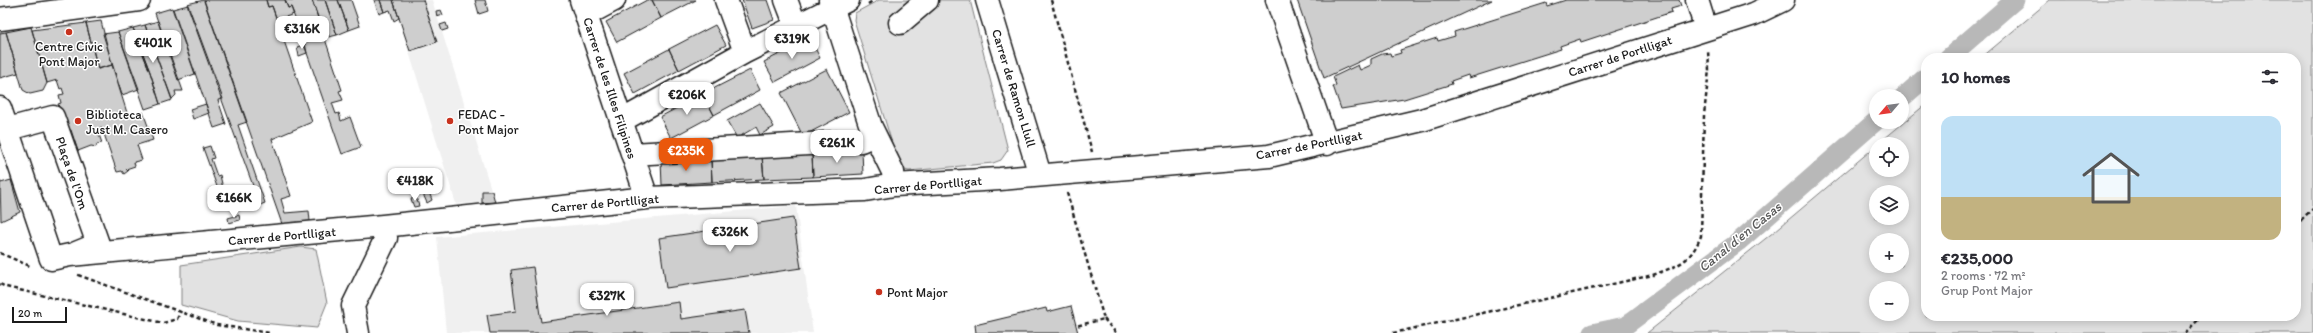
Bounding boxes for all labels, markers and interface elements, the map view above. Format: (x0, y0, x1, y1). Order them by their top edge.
street label: Carrer de les Illes Filipines (580, 15, 640, 161)
pin: €316K (274, 16, 330, 50)
text: €316K (284, 21, 320, 36)
pin: €319K (764, 26, 820, 60)
marker: Centre Cívic Pont Major (64, 27, 74, 37)
street label: Carrer de Ramon Llull (989, 27, 1039, 149)
pin: €401K (125, 30, 181, 64)
text: €319K (774, 31, 810, 46)
street label: Carrer de Portlligat (1566, 32, 1674, 80)
text: €401K (134, 35, 172, 50)
place label: Centre Cívic Pont Major (35, 39, 103, 69)
icon: filters (2259, 66, 2281, 88)
text: 10 homes (1941, 67, 2010, 87)
pin: €206K (659, 82, 715, 116)
text: €206K (668, 87, 706, 102)
north arrow (1869, 89, 1909, 129)
map controls (1869, 89, 1909, 321)
place label: Biblioteca Just M. Casero (86, 107, 169, 137)
place label: FEDAC - Pont Major (458, 107, 520, 137)
marker: Biblioteca Just M. Casero (73, 116, 83, 126)
marker: FEDAC - Pont Major (445, 116, 455, 126)
street label: Carrer de Portlligat (1254, 127, 1364, 163)
pin: €261K (809, 130, 865, 164)
street label: Plaça de l'Om (53, 135, 91, 211)
text: €261K (819, 135, 855, 150)
button: locate (1869, 137, 1909, 177)
pin: €235K (658, 138, 714, 172)
icon: home (2075, 142, 2147, 214)
text: €235K (668, 143, 704, 158)
pin: €418K (387, 168, 443, 202)
text: €418K (397, 173, 433, 188)
street label: Carrer de Portlligat (873, 173, 983, 197)
pin: €166K (206, 185, 262, 219)
button: layers (1869, 185, 1909, 225)
text: €166K (216, 190, 252, 205)
street label: Carrer de Portlligat (550, 191, 660, 215)
water label: Canal d'en Casas (1695, 198, 1786, 276)
pin: €326K (702, 219, 758, 253)
street label: Carrer de Portlligat (227, 224, 337, 248)
text: €326K (712, 224, 748, 239)
button: + (1869, 233, 1909, 273)
text: €235,000 (1941, 248, 2013, 268)
text: 2 rooms · 72 m² (1941, 268, 2026, 283)
button: − (1869, 281, 1909, 321)
pin: €327K (579, 283, 635, 317)
text: Grup Pont Major (1941, 283, 2033, 298)
place label: Pont Major (887, 285, 949, 300)
marker: Pont Major (874, 287, 884, 297)
text: €327K (589, 288, 625, 303)
scale bar (12, 305, 67, 324)
text: 20 m (18, 307, 42, 320)

